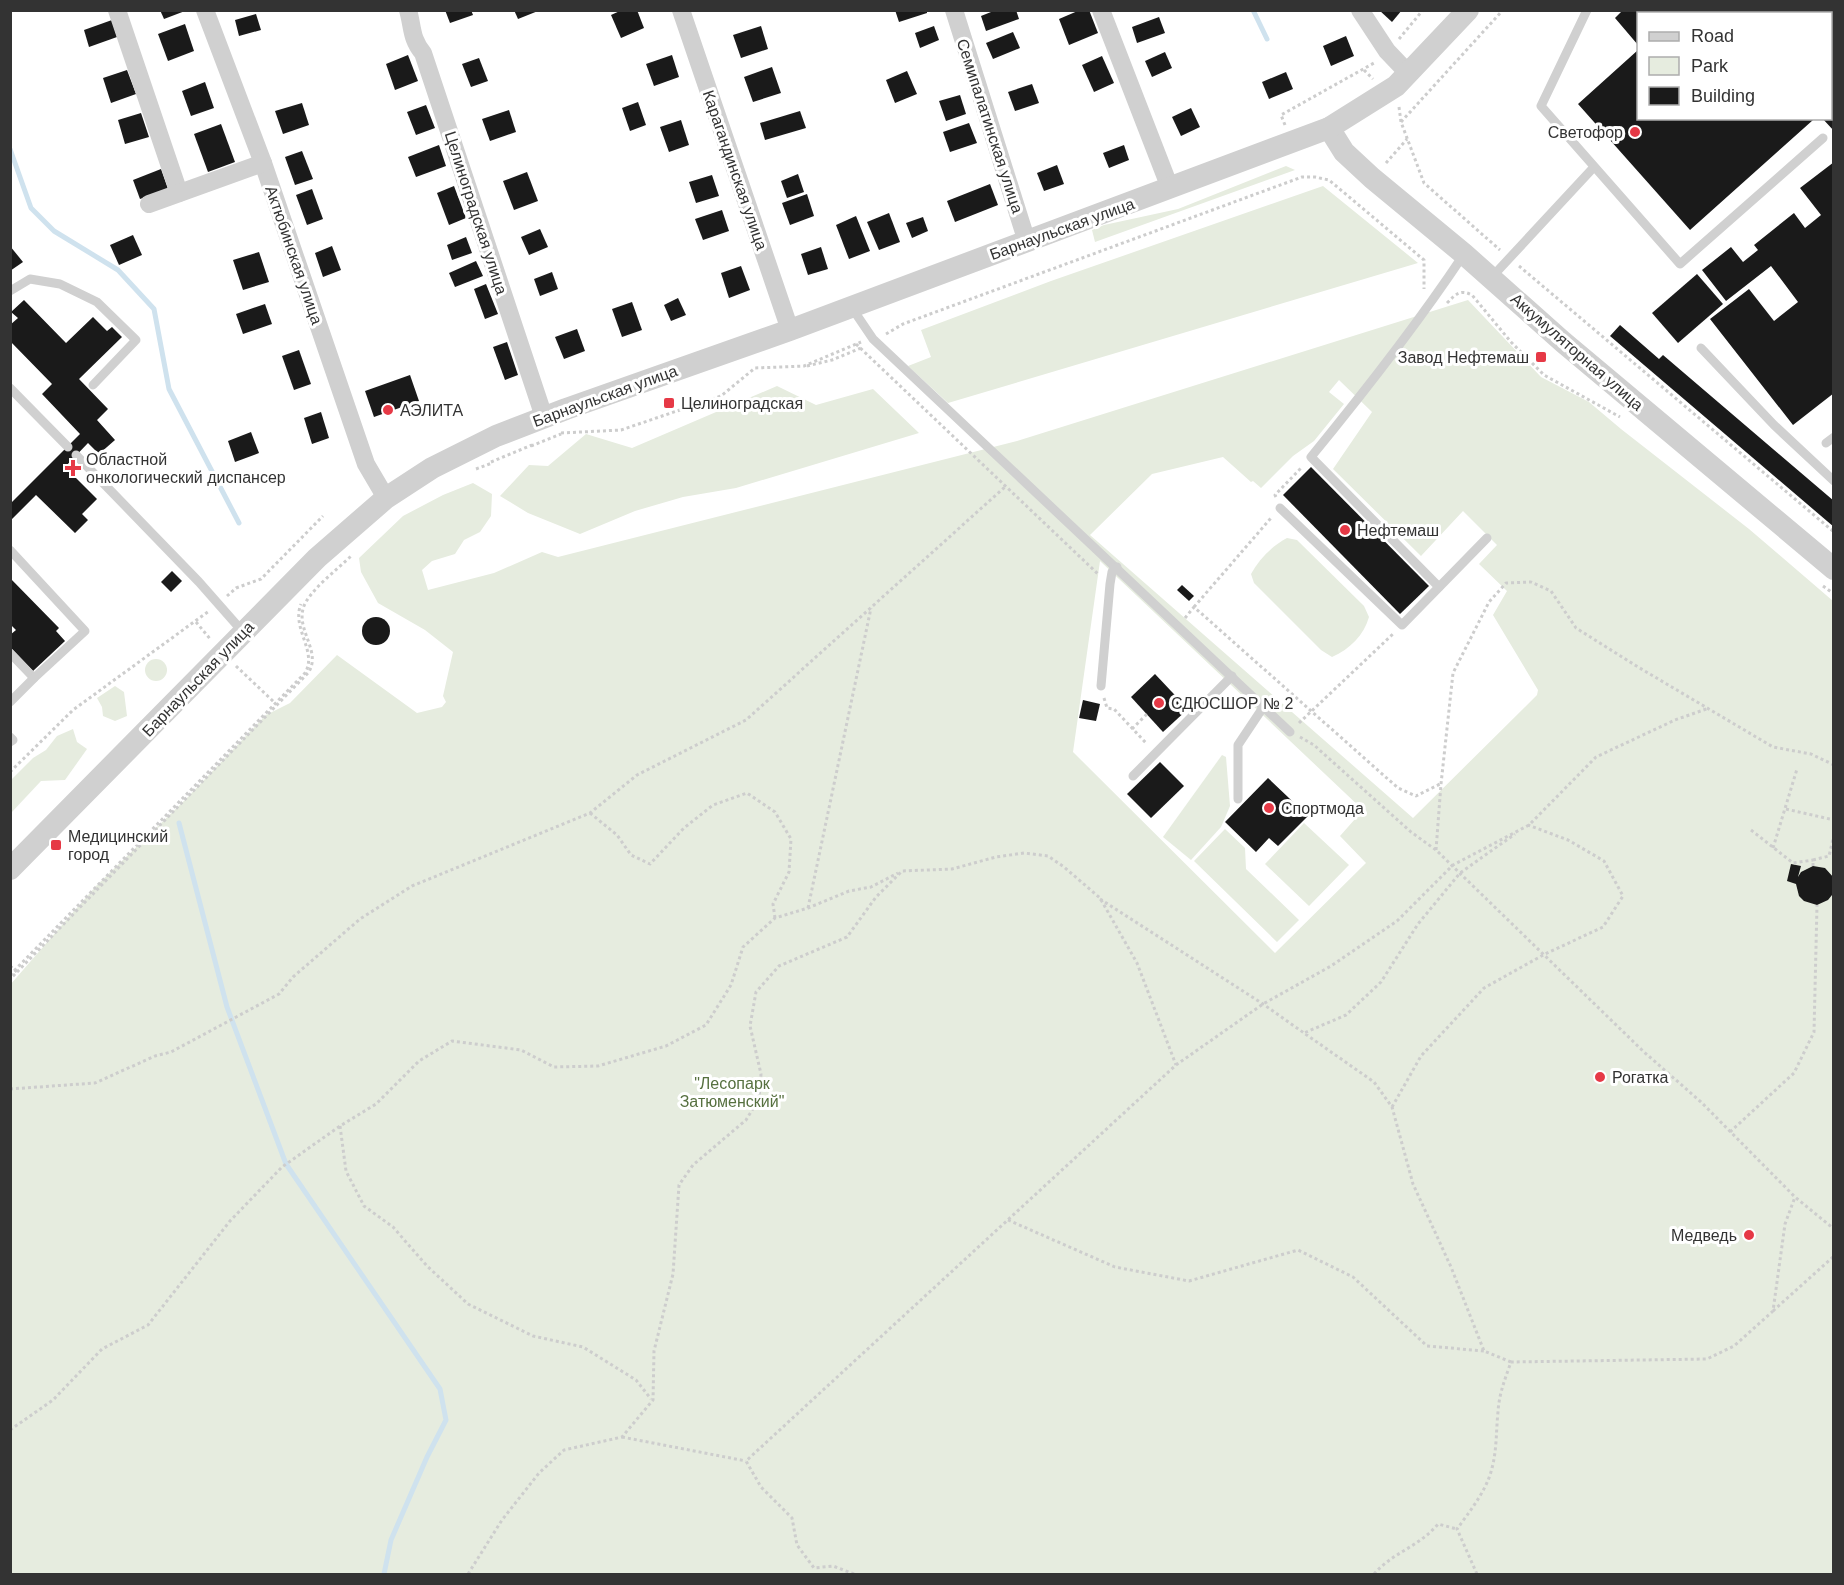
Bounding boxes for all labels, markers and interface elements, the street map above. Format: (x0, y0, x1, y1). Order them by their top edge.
legend (1637, 12, 1832, 120)
text: Road (1691, 26, 1734, 46)
street label: Семипалатинская улица (954, 37, 1026, 215)
text: Park (1691, 56, 1729, 76)
text: Building (1691, 86, 1755, 106)
street label: Карагандинская улица (700, 88, 770, 252)
place label: Светофор (1548, 124, 1623, 141)
marker: Светофор (1628, 125, 1642, 139)
street label: Целиноградская улица (442, 129, 510, 297)
street label: Актюбинская улица (262, 183, 326, 327)
street label: Барнаульская улица (987, 195, 1137, 263)
street label: Аккумуляторная улица (1508, 290, 1647, 414)
place label: Завод Нефтемаш (1398, 349, 1529, 366)
marker: Завод Нефтемаш (1534, 350, 1548, 364)
street label: Барнаульская улица (530, 362, 680, 430)
place label: Целиноградская (681, 395, 803, 412)
marker: Целиноградская (662, 396, 676, 410)
place label: АЭЛИТА (400, 402, 464, 419)
marker: АЭЛИТА (381, 403, 395, 417)
place label: Областной онкологический диспансер (86, 451, 286, 486)
marker: Областной онкологический диспансер (64, 459, 82, 477)
place label: Нефтемаш (1357, 522, 1439, 539)
marker: Нефтемаш (1338, 523, 1352, 537)
street label: Барнаульская улица (139, 618, 257, 740)
place label: СДЮСШОР № 2 (1171, 695, 1293, 712)
marker: СДЮСШОР № 2 (1152, 696, 1166, 710)
place label: Спортмода (1281, 800, 1364, 817)
marker: Спортмода (1262, 801, 1276, 815)
place label: Медицинский город (68, 828, 168, 863)
marker: Медицинский город (49, 838, 63, 852)
place label: Рогатка (1612, 1069, 1669, 1086)
marker: Рогатка (1593, 1070, 1607, 1084)
park label: "Лесопарк Затюменский" (680, 1075, 784, 1110)
place label: Медведь (1671, 1227, 1737, 1244)
marker: Медведь (1742, 1228, 1756, 1242)

